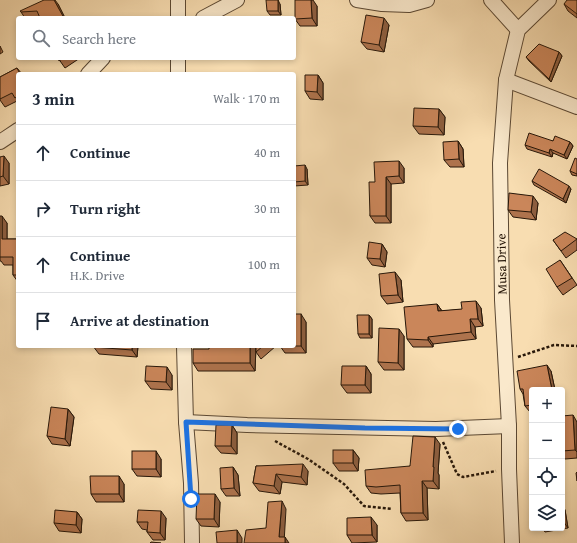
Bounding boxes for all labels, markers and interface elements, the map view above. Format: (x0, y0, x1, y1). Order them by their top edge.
search box (16, 16, 296, 60)
icon: search (30, 27, 52, 49)
text: Search here (62, 28, 136, 49)
text: 3 min (32, 86, 74, 111)
text: Walk · 170 m (213, 89, 280, 108)
icon: ahead (32, 142, 54, 164)
text: Continue (70, 142, 131, 163)
text: 40 m (254, 143, 280, 162)
icon: right (32, 198, 54, 220)
text: Turn right (70, 198, 141, 219)
text: 30 m (254, 199, 280, 218)
street label: Musa Drive (491, 233, 512, 295)
text: Continue (70, 245, 131, 266)
icon: ahead (32, 254, 54, 276)
text: 100 m (248, 255, 280, 274)
text: H.K. Drive (70, 266, 125, 285)
icon: arrive (32, 310, 54, 332)
text: Arrive at destination (70, 310, 209, 331)
map controls (529, 387, 565, 531)
button: + (529, 387, 565, 423)
route end (449, 420, 467, 438)
button: − (529, 423, 565, 459)
button: locate (529, 459, 565, 495)
route start (182, 490, 200, 508)
button: layers (529, 495, 565, 531)

